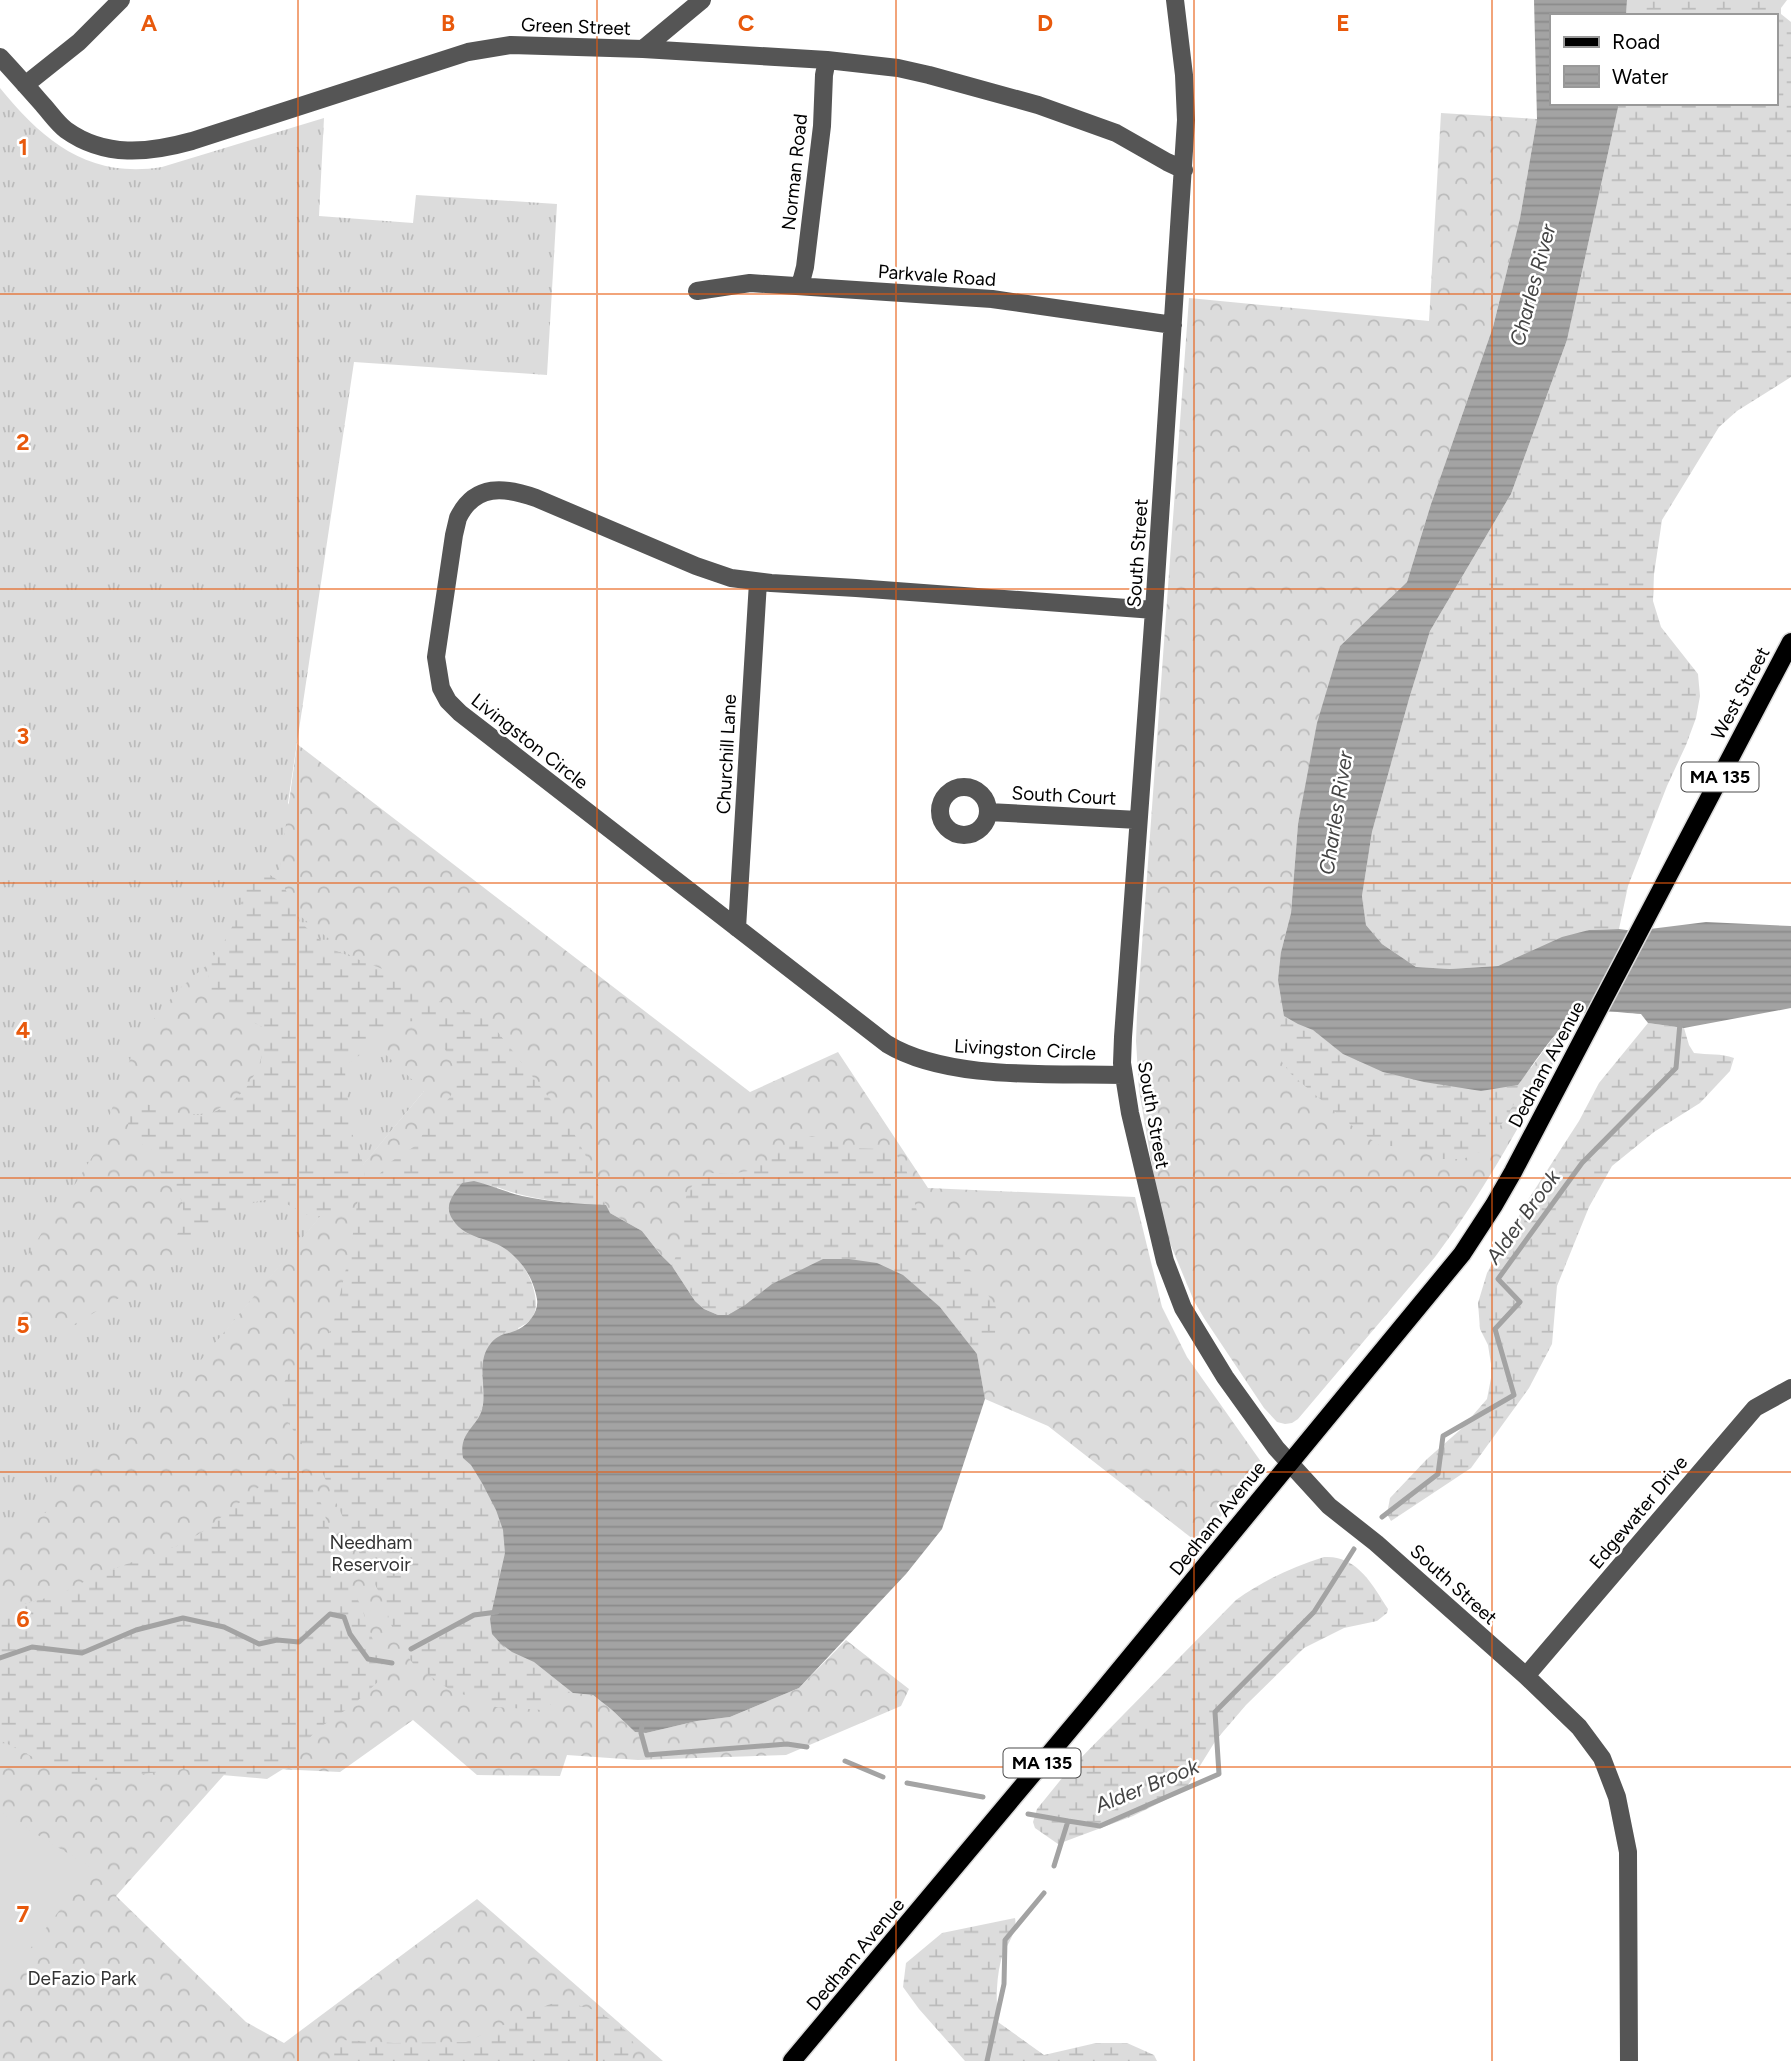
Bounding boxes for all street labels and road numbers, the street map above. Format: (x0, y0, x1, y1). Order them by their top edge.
street label: Green Street (521, 13, 631, 40)
street label: Norman Road (777, 113, 812, 231)
street label: Parkvale Road (877, 260, 997, 291)
street label: South Street (1122, 498, 1153, 608)
street label: West Street (1706, 643, 1774, 744)
street label: Livingston Circle (467, 689, 593, 794)
street label: Churchill Lane (712, 693, 741, 815)
road number: MA 135 (1682, 762, 1758, 792)
street label: South Court (1011, 781, 1117, 810)
street label: Dedham Avenue (1503, 997, 1589, 1131)
street label: Livingston Circle (953, 1034, 1096, 1065)
street label: South Street (1133, 1059, 1174, 1171)
street label: Edgewater Drive (1584, 1451, 1692, 1574)
street label: Dedham Avenue (1164, 1457, 1270, 1580)
street label: South Street (1405, 1539, 1502, 1629)
road number: MA 135 (1004, 1748, 1080, 1778)
street label: Dedham Avenue (802, 1893, 909, 2015)

